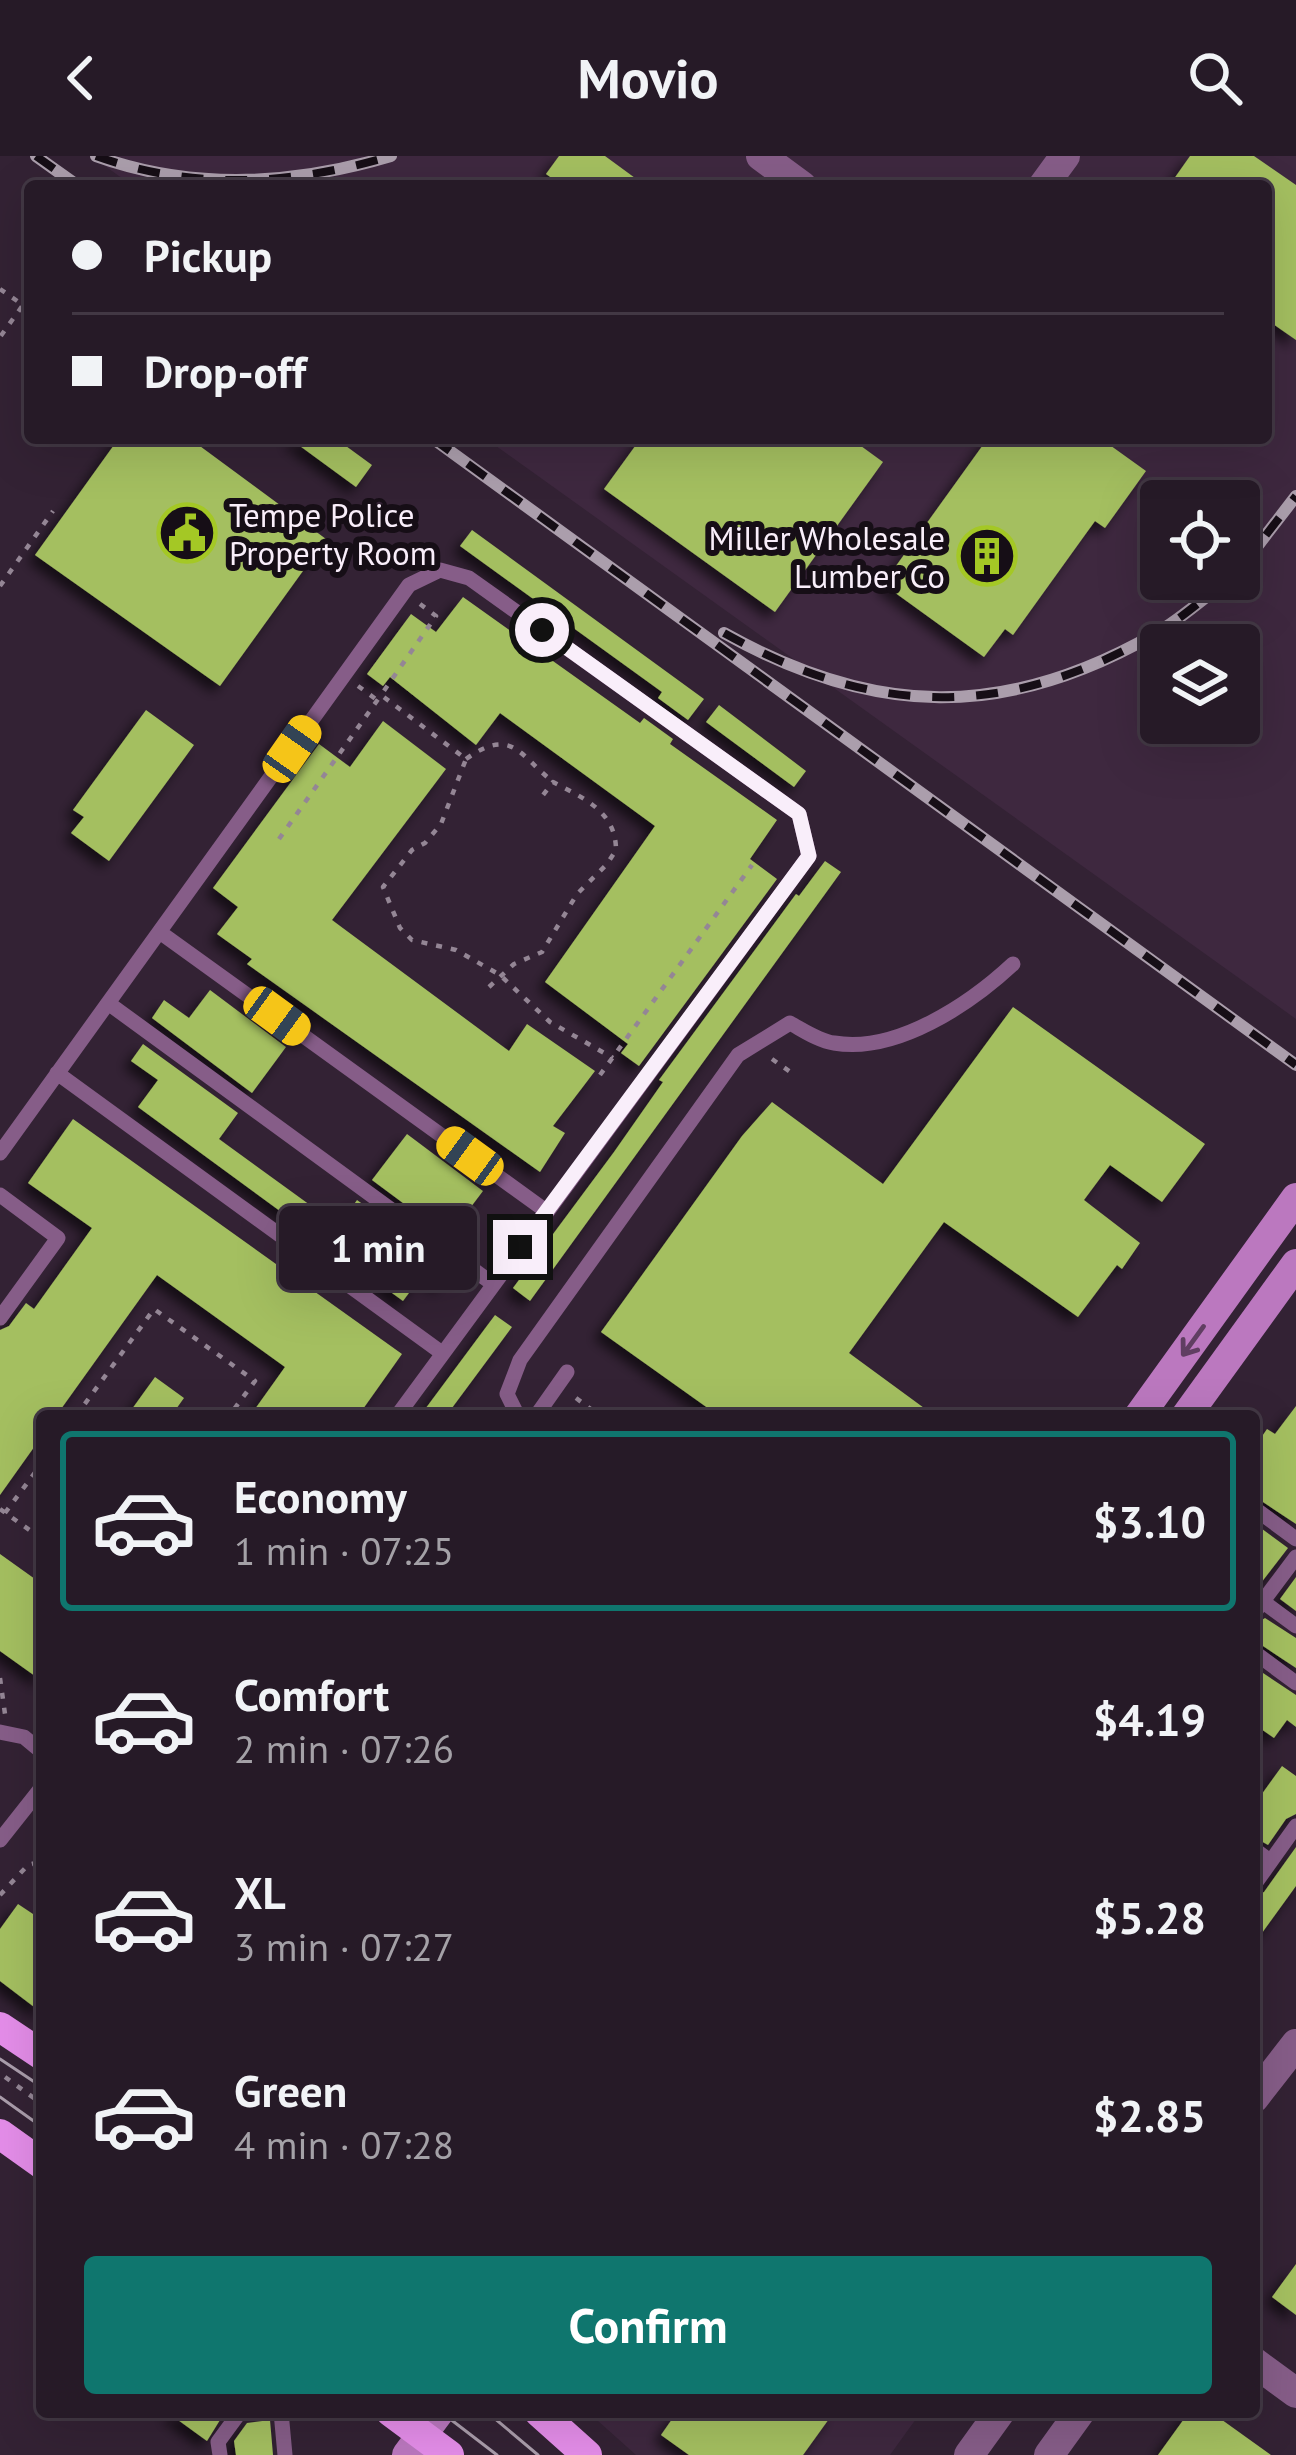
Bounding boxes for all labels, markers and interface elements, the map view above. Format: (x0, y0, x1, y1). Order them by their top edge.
text: Movio (578, 43, 718, 113)
icon: back (48, 45, 114, 111)
icon: search (1182, 45, 1248, 111)
text: Pickup (144, 226, 272, 284)
text: Drop-off (144, 342, 306, 400)
map controls (1140, 480, 1260, 744)
button: locate (1140, 480, 1260, 600)
place label: Tempe Police Property Room (229, 493, 436, 574)
public building icon: Tempe Police Property Room (156, 502, 218, 564)
place label: Miller Wholesale Lumber Co (708, 516, 945, 597)
building icon: Miller Wholesale Lumber Co (956, 525, 1018, 587)
route start (515, 603, 569, 657)
button: layers (1140, 624, 1260, 744)
car (257, 709, 327, 789)
car (237, 980, 317, 1052)
car (430, 1120, 510, 1192)
callout: 1 min (280, 1205, 478, 1289)
route end (493, 1220, 547, 1274)
text: 1 min (330, 1222, 426, 1273)
one-way arrow (1181, 1324, 1206, 1357)
icon: car (90, 1467, 198, 1575)
text: Economy (234, 1467, 407, 1525)
text: $3.10 (1093, 1492, 1206, 1550)
text: 1 min · 07:25 (234, 1525, 454, 1576)
icon: car (90, 1665, 198, 1773)
text: Comfort (234, 1665, 389, 1723)
text: $4.19 (1093, 1690, 1206, 1748)
text: 2 min · 07:26 (234, 1723, 454, 1774)
icon: car (90, 1863, 198, 1971)
text: XL (234, 1863, 286, 1921)
text: $5.28 (1093, 1888, 1206, 1946)
text: 3 min · 07:27 (234, 1921, 454, 1972)
icon: car (90, 2061, 198, 2169)
text: Green (234, 2061, 347, 2119)
text: $2.85 (1093, 2086, 1206, 2144)
text: 4 min · 07:28 (234, 2119, 454, 2170)
button: Confirm (84, 2256, 1212, 2394)

